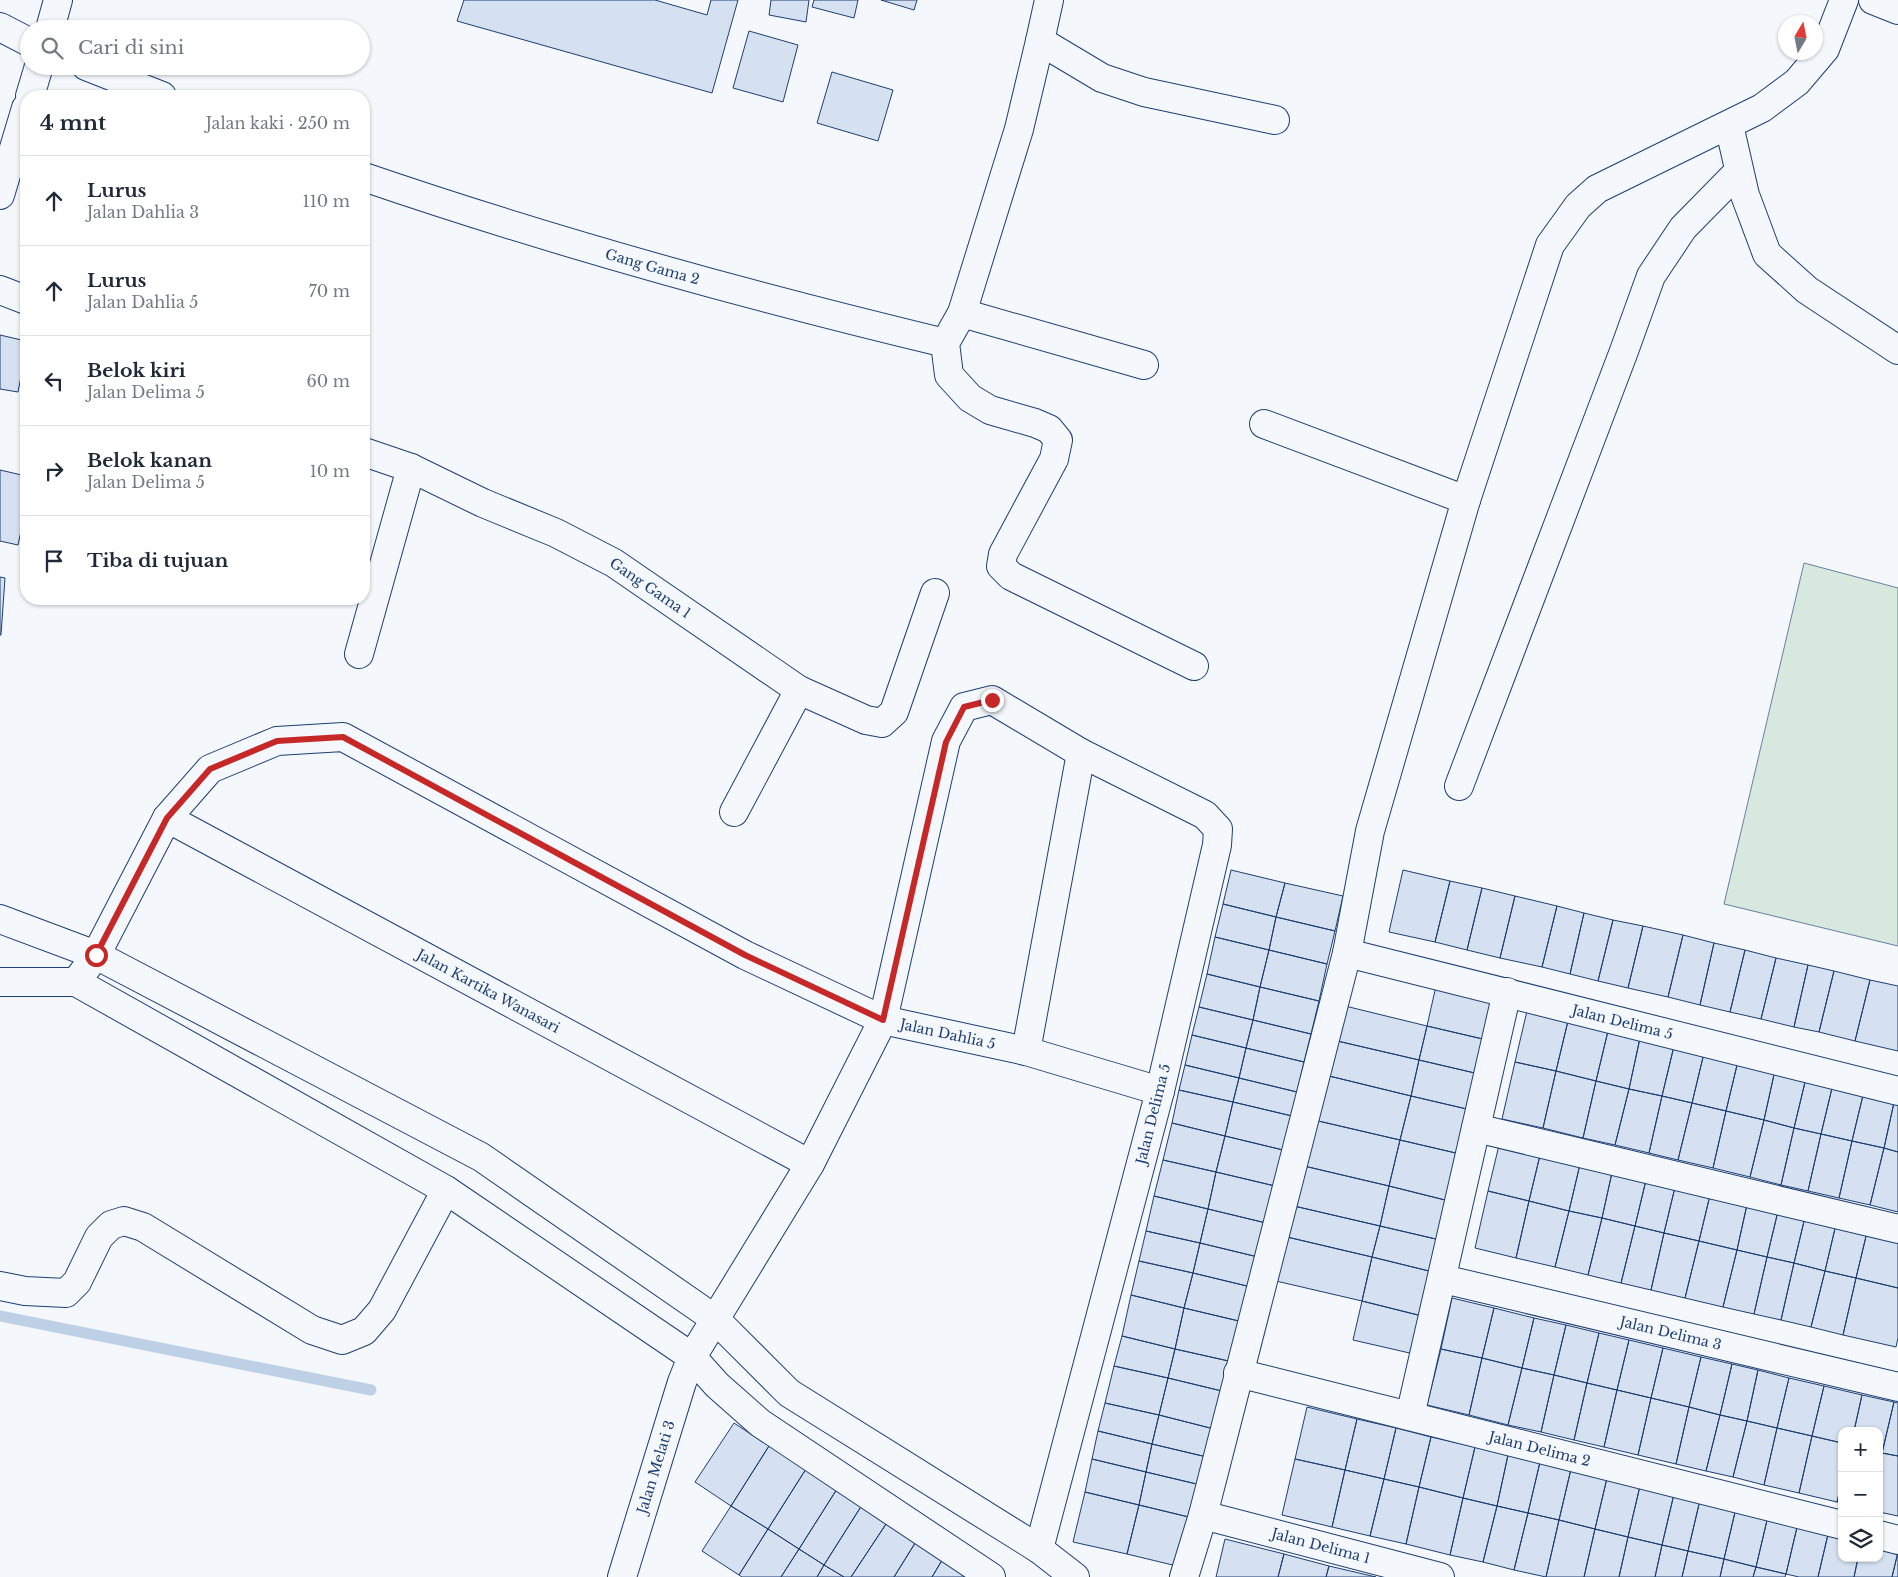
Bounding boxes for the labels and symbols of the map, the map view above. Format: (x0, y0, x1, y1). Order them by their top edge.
north arrow (1778, 15, 1823, 60)
street label: Gang Gama 2 (603, 245, 701, 289)
street label: Gang Gama 1 (606, 554, 694, 622)
route end (981, 689, 1004, 712)
route start (85, 944, 108, 967)
street label: Jalan Kartika Wanasari (412, 944, 563, 1037)
street label: Jalan Delima 5 (1568, 1000, 1675, 1043)
street label: Jalan Dahlia 5 (896, 1015, 997, 1053)
street label: Jalan Delima 5 (1131, 1062, 1174, 1168)
street label: Jalan Delima 3 (1616, 1312, 1723, 1354)
street label: Jalan Melati 3 (632, 1418, 679, 1518)
street label: Jalan Delima 2 (1485, 1427, 1592, 1470)
street label: Jalan Delima 1 (1268, 1524, 1372, 1567)

